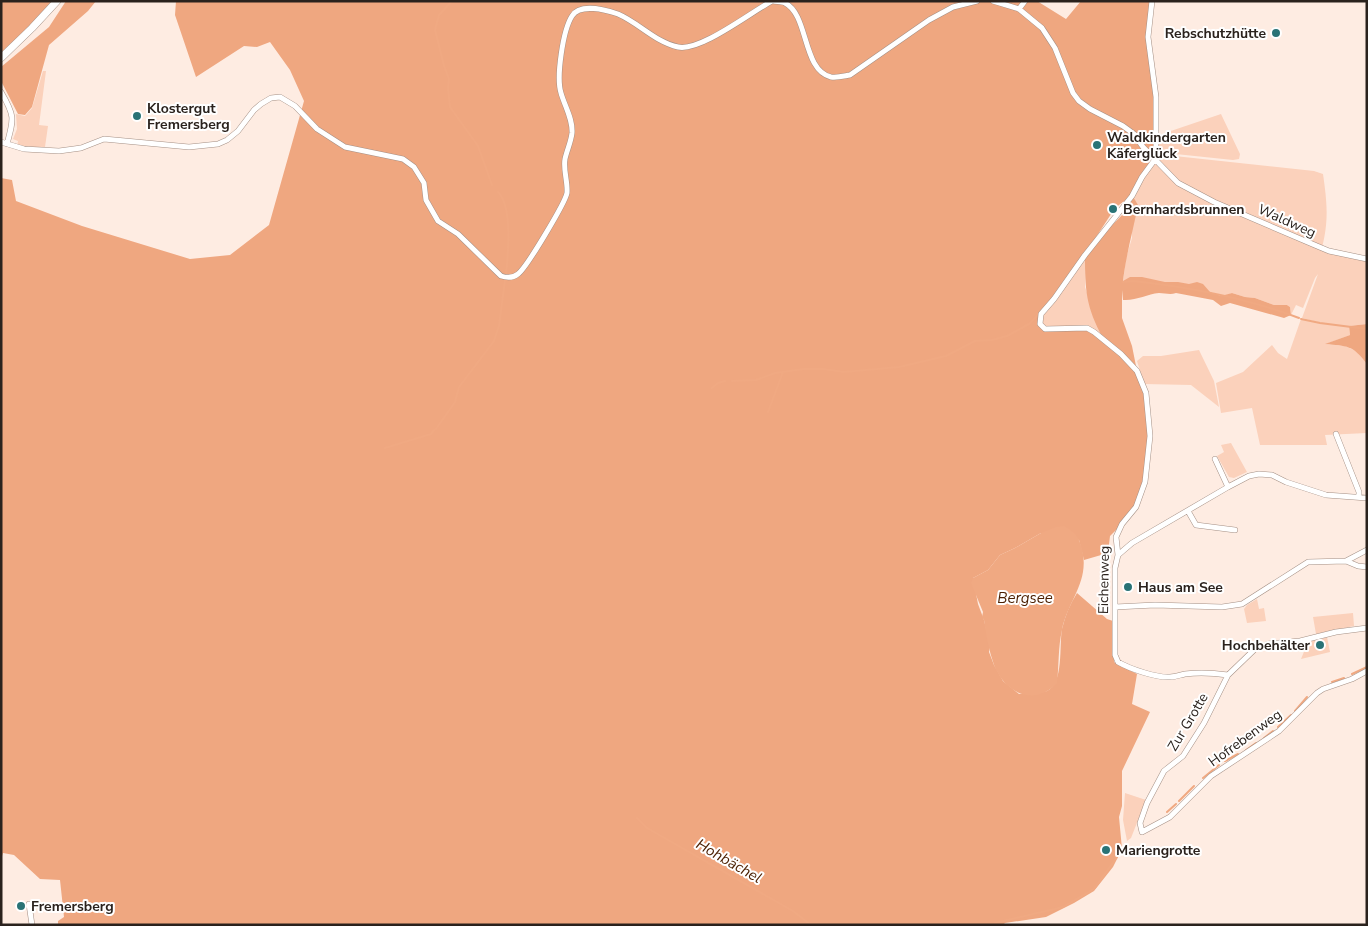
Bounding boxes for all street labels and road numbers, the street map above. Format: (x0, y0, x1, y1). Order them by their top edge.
street label: Waldweg (1255, 200, 1319, 242)
street label: Eichenweg (1094, 546, 1114, 614)
street label: Zur Grotte (1163, 690, 1213, 754)
street label: Hofrebenweg (1205, 705, 1285, 771)

